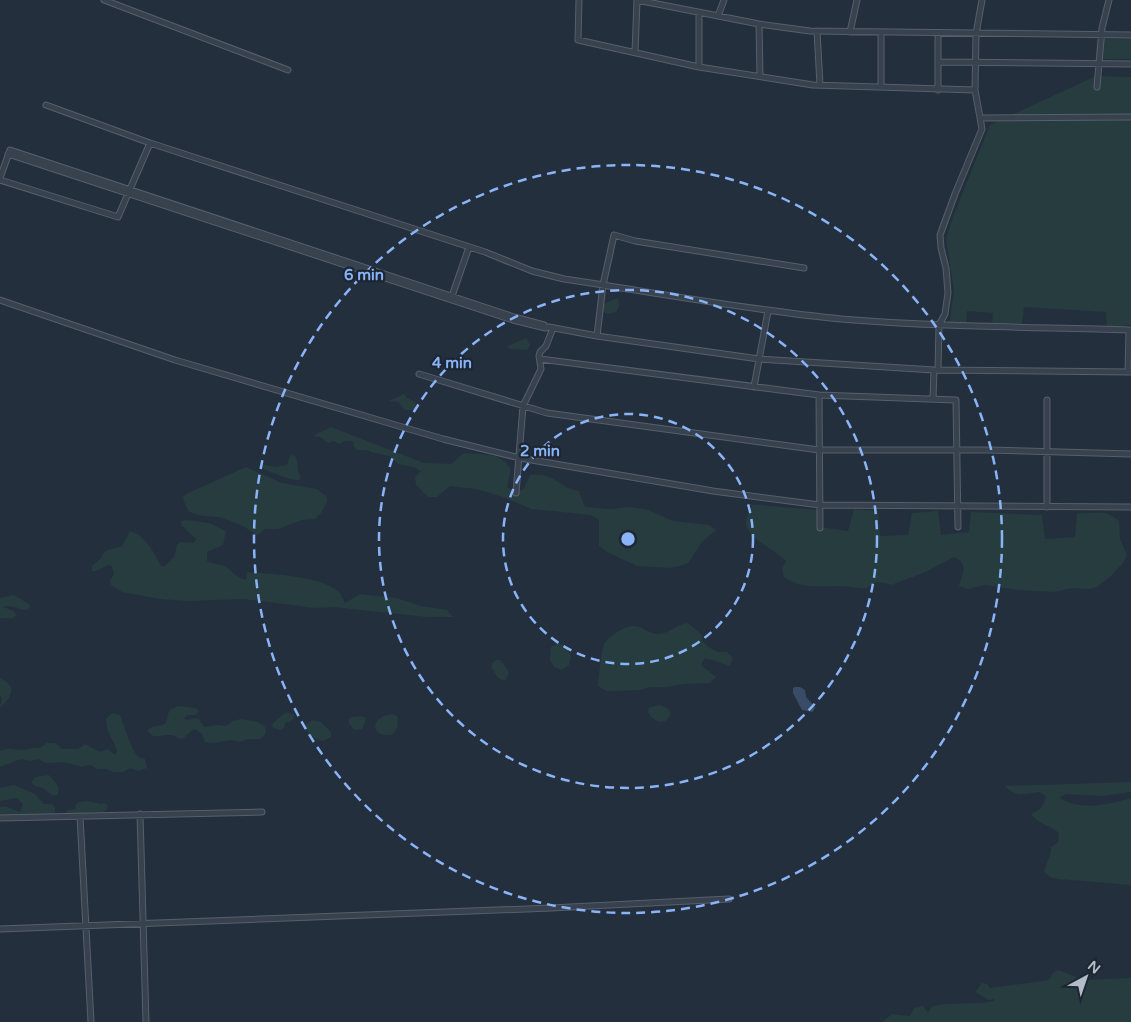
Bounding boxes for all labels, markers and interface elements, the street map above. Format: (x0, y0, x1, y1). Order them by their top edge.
text: 6 min (344, 266, 384, 284)
text: 4 min (432, 354, 472, 372)
text: 2 min (520, 442, 560, 460)
centre of rings (619, 530, 637, 548)
north arrow (1061, 952, 1111, 1002)
text: N (1084, 957, 1104, 978)

